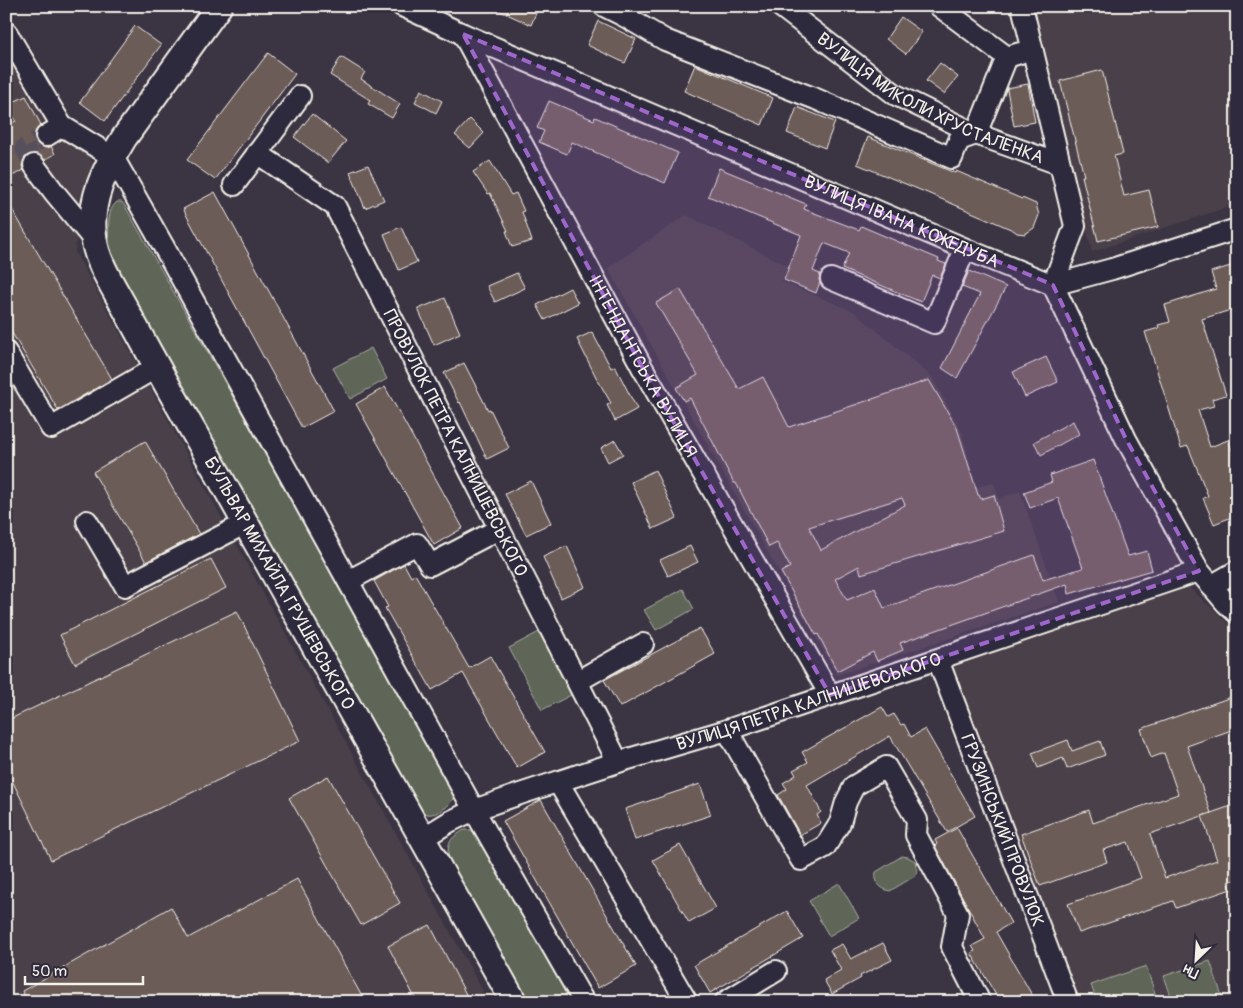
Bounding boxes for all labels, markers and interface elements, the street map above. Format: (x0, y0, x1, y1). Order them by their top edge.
street label: ВУЛИЦЯ МИКОЛИ ХРУСТАЛЕНКА (812, 27, 1047, 169)
street label: ВУЛИЦЯ ІВАНА КОЖЕДУБА (801, 170, 1003, 273)
street label: ІНТЕНДАНТСЬКА ВУЛИЦЯ (583, 271, 703, 462)
street label: ПРОВУЛОК ПЕТРА КАЛНИШЕВСЬКОГО (378, 305, 533, 580)
street label: БУЛЬВАР МИХАЙЛА ГРУШЕВСЬКОГО (199, 452, 360, 714)
street label: ВУЛИЦЯ ПЕТРА КАЛНИШЕВСЬКОГО (673, 647, 944, 756)
street label: ГРУЗИНСЬКИЙ ПРОВУЛОК (956, 731, 1050, 930)
north arrow (1170, 936, 1220, 986)
scale bar (25, 953, 142, 985)
text: Пн (1180, 960, 1201, 982)
text: 50 m (32, 962, 67, 981)

